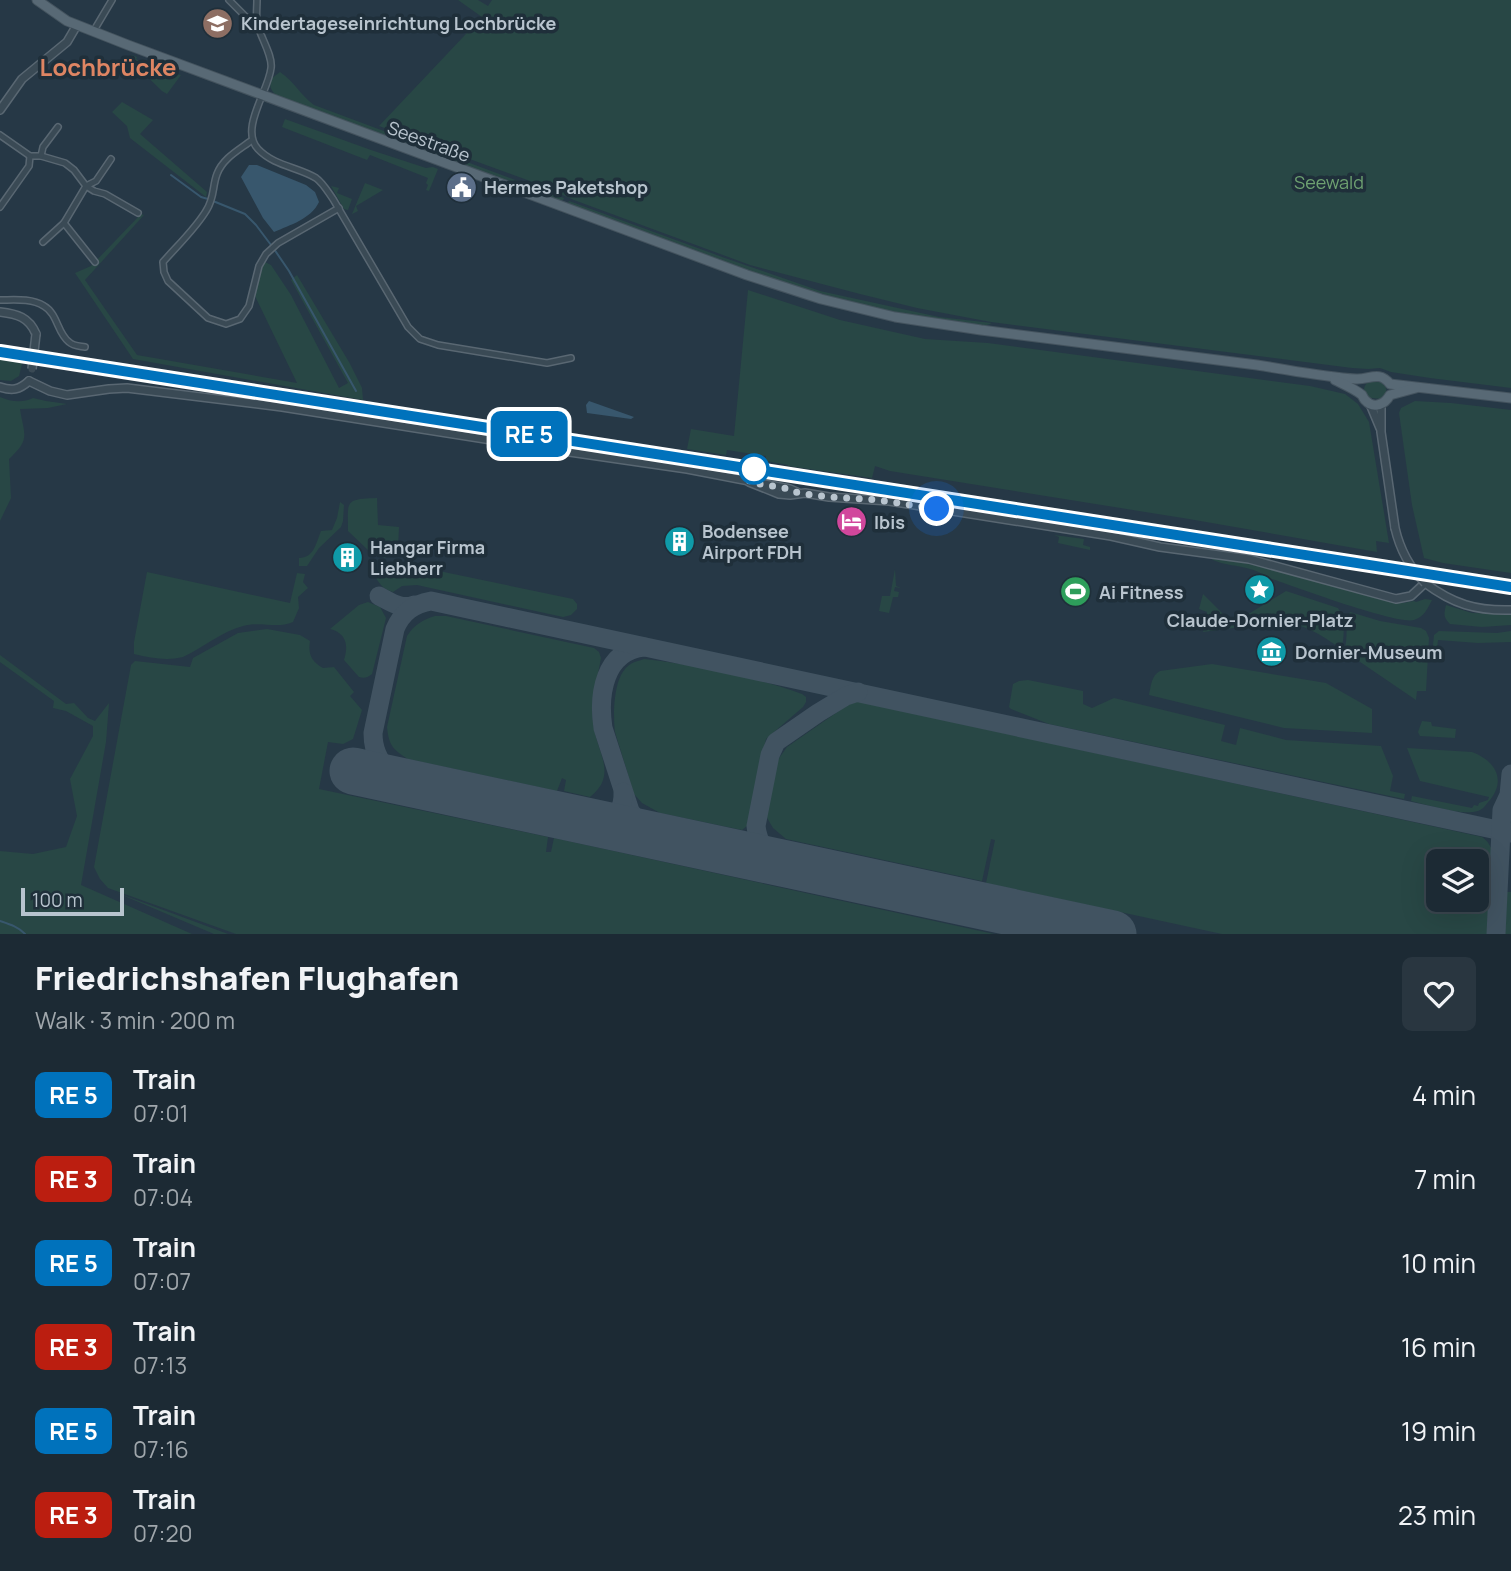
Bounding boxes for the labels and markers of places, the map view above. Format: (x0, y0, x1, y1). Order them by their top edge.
school or university icon: Kindertageseinrichtung Lochbrücke (201, 6, 235, 40)
place label: Kindertageseinrichtung Lochbrücke (241, 11, 556, 35)
public building icon: Hermes Paketshop (444, 170, 478, 204)
place label: Hermes Paketshop (484, 175, 648, 199)
unlabelled marker (739, 454, 769, 484)
hotel icon: Ibis (834, 505, 868, 539)
place label: Ibis (874, 510, 905, 534)
place label: Bodensee Airport FDH (702, 519, 802, 564)
building icon: Bodensee Airport FDH (662, 524, 696, 558)
place label: Hangar Firma Liebherr (370, 535, 485, 580)
building icon: Hangar Firma Liebherr (330, 540, 364, 574)
place icon: Claude-Dornier-Platz (1243, 572, 1277, 606)
sports icon: Ai Fitness (1059, 575, 1093, 609)
place label: Ai Fitness (1099, 580, 1184, 604)
place label: Claude-Dornier-Platz (1167, 608, 1353, 632)
museum icon: Dornier-Museum (1255, 635, 1289, 669)
place label: Dornier-Museum (1295, 640, 1442, 664)

